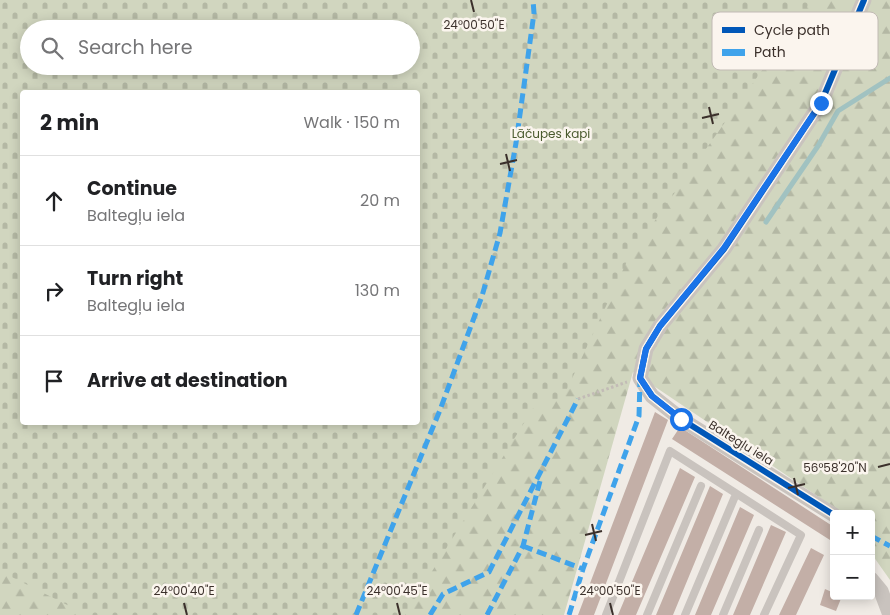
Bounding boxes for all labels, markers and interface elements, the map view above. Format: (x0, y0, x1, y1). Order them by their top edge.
legend (712, 12, 878, 70)
text: 24°00'50"E (443, 16, 505, 33)
search box (20, 20, 420, 75)
text: Cycle path (754, 20, 830, 40)
icon: search (38, 34, 66, 62)
text: Search here (78, 34, 192, 61)
text: Path (754, 42, 786, 62)
route end (810, 92, 833, 115)
text: 2 min (40, 108, 99, 137)
text: Walk · 150 m (303, 111, 400, 134)
park label: Lāčupes kapi (512, 125, 590, 142)
text: Continue (87, 175, 177, 202)
icon: ahead (40, 187, 68, 215)
text: 20 m (360, 189, 400, 212)
text: Baltegļu iela (87, 204, 185, 227)
text: Turn right (87, 265, 183, 292)
icon: right (40, 277, 68, 305)
text: 130 m (355, 279, 400, 302)
text: Baltegļu iela (87, 294, 185, 317)
icon: arrive (40, 367, 68, 395)
text: Arrive at destination (87, 367, 288, 394)
route start (670, 408, 693, 431)
street label: Baltegļu iela (706, 416, 777, 469)
text: 56°58'20"N (803, 459, 867, 476)
map controls (830, 510, 875, 600)
button: + (830, 510, 875, 555)
button: − (830, 555, 875, 600)
text: 24°00'40"E (153, 582, 215, 599)
text: 24°00'45"E (366, 582, 428, 599)
text: 24°00'50"E (579, 582, 641, 599)

